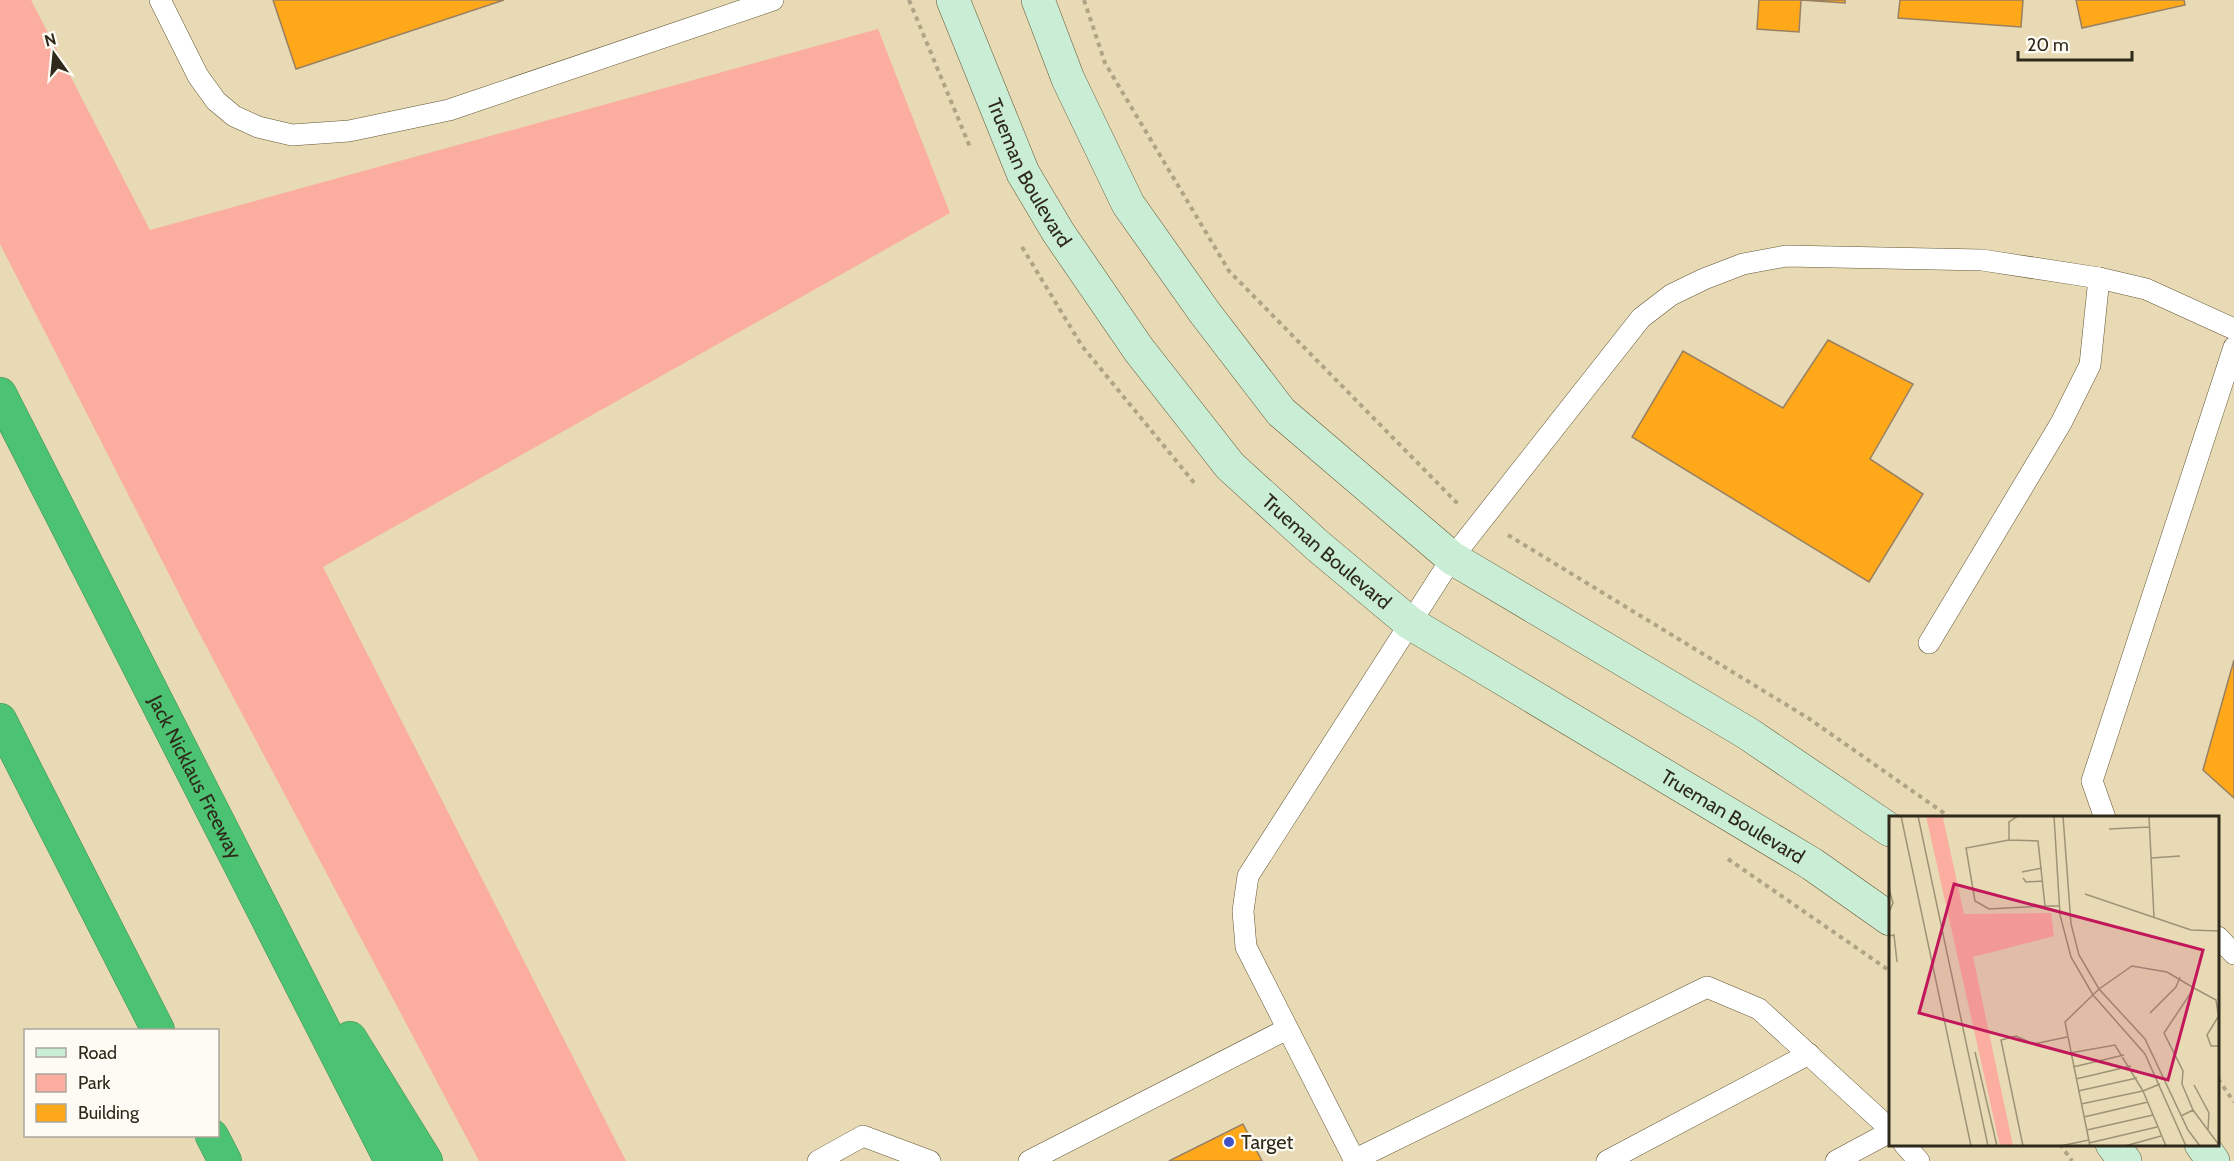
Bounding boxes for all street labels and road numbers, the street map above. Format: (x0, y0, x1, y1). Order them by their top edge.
street label: Trueman Boulevard (982, 95, 1077, 252)
street label: Trueman Boulevard (1257, 489, 1396, 614)
street label: Jack Nicklaus Freeway (143, 690, 247, 863)
street label: Trueman Boulevard (1656, 764, 1809, 869)

